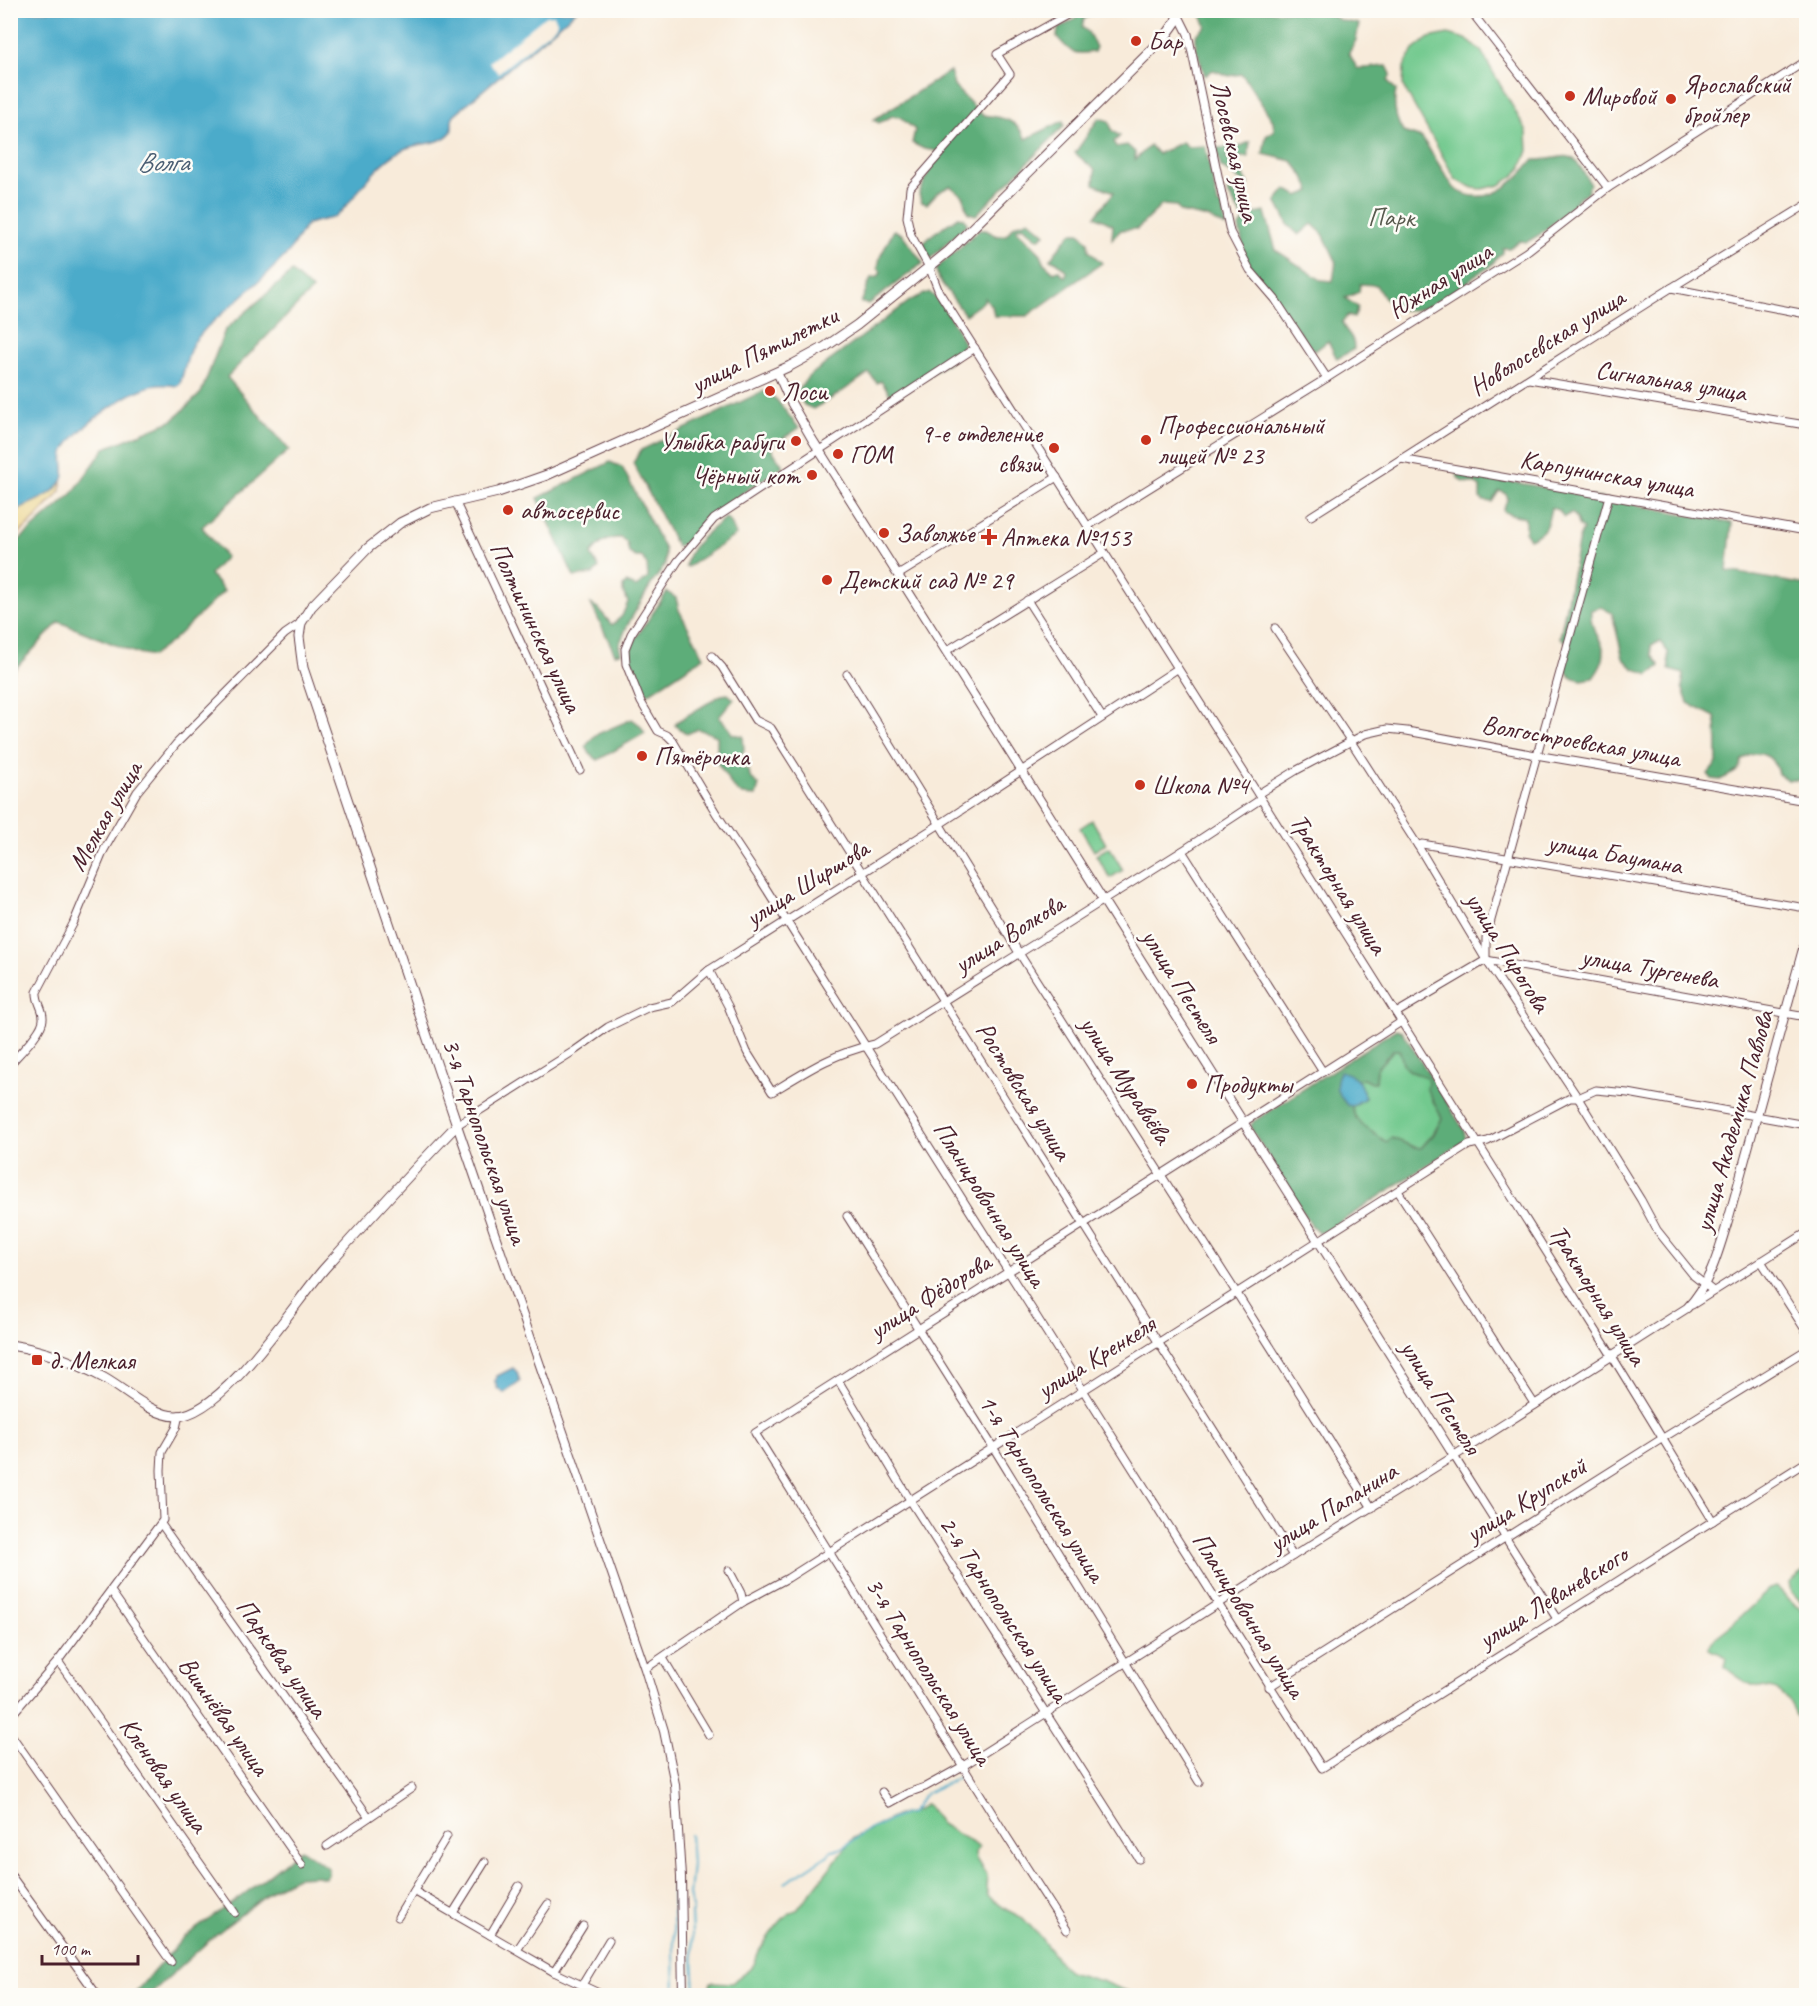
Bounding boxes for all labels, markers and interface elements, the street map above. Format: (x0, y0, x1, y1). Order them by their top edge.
place label: Бар (1148, 25, 1184, 58)
marker: Бар (1129, 34, 1143, 48)
place label: Ярославский бройлер (1683, 68, 1793, 131)
street label: Лосевская улица (1203, 77, 1268, 226)
place label: Мировой (1582, 80, 1659, 113)
marker: Мировой (1563, 89, 1577, 103)
marker: Ярославский бройлер (1664, 92, 1678, 106)
water label: Волга (137, 145, 191, 179)
park label: Парк (1368, 201, 1417, 234)
street label: Южная улица (1382, 234, 1499, 327)
street label: Новолосевская улица (1463, 280, 1633, 403)
street label: улица Пятилетки (683, 298, 844, 402)
street label: Сигнальная улица (1593, 353, 1750, 409)
place label: Лоси (782, 375, 829, 408)
marker: Лоси (763, 384, 777, 398)
place label: Профессиональный лицей № 23 (1158, 409, 1327, 472)
place label: 9-е отделение связи (920, 417, 1044, 480)
place label: Улыбка рабуги (660, 425, 785, 458)
marker: Профессиональный лицей № 23 (1139, 433, 1153, 447)
marker: Улыбка рабуги (789, 434, 803, 448)
place label: ГОМ (850, 438, 895, 471)
marker: 9-е отделение связи (1047, 441, 1061, 455)
street label: Карпунинская улица (1518, 442, 1698, 506)
marker: ГОМ (831, 447, 845, 461)
place label: Чёрный кот (692, 459, 802, 492)
marker: Чёрный кот (805, 468, 819, 482)
place label: автосервис (520, 494, 620, 527)
marker: автосервис (501, 503, 515, 517)
place label: Заволжье (896, 517, 976, 550)
place label: Аптека №153 (1001, 521, 1133, 554)
marker: Заволжье (877, 526, 891, 540)
marker: Аптека №153 (982, 530, 996, 544)
street label: Полтининская улица (482, 537, 591, 719)
place label: Детский сад № 29 (839, 564, 1015, 597)
marker: Детский сад № 29 (820, 573, 834, 587)
street label: Волгостроевская улица (1479, 707, 1685, 775)
place label: Пятёрочка (654, 740, 751, 773)
marker: Пятёрочка (635, 749, 649, 763)
street label: Мелкая улица (60, 753, 151, 877)
place label: Школа №4 (1152, 769, 1251, 802)
marker: Школа №4 (1133, 778, 1147, 792)
street label: Тракторная улица (1283, 808, 1396, 962)
street label: улица Баумана (1543, 826, 1686, 882)
street label: улица Ширшова (737, 831, 877, 935)
street label: улица Пирогова (1457, 884, 1559, 1020)
street label: улица Волкова (946, 886, 1072, 982)
street label: улица Пестеля (1133, 921, 1231, 1051)
street label: улица Тургенева (1577, 939, 1723, 997)
street label: улица Академика Павлова (1686, 1005, 1782, 1238)
street label: улица Муравьёва (1071, 1008, 1180, 1151)
street label: Ростовская улица (968, 1016, 1080, 1168)
street label: 3-я Тарнопольская улица (434, 1034, 536, 1250)
place label: Продукты (1204, 1068, 1295, 1101)
marker: Продукты (1185, 1077, 1199, 1091)
street label: Планировочная улица (926, 1115, 1055, 1295)
street label: Тракторная улица (1542, 1219, 1655, 1373)
street label: улица Фёдорова (861, 1244, 999, 1348)
street label: улица Кренкеля (1029, 1307, 1163, 1407)
street label: улица Пестеля (1392, 1332, 1490, 1462)
place label: д. Мелкая (49, 1344, 137, 1377)
marker: д. Мелкая (30, 1353, 44, 1367)
street label: 1-я Тарнопольская улица (971, 1388, 1114, 1590)
street label: улица Крупской (1458, 1449, 1594, 1551)
street label: улица Папанина (1261, 1454, 1405, 1561)
street label: 2-я Тарнопольская улица (932, 1510, 1078, 1710)
street label: Планировочная улица (1185, 1526, 1314, 1706)
street label: улица Леваневского (1471, 1537, 1636, 1657)
street label: 3-я Тарнопольская улица (858, 1571, 1001, 1773)
street label: Парковая улица (229, 1592, 336, 1726)
street label: Вишнёвая улица (171, 1650, 278, 1783)
street label: Кленовая улица (112, 1711, 217, 1840)
scale bar (42, 1928, 138, 1966)
text: 100 m (51, 1938, 92, 1960)

